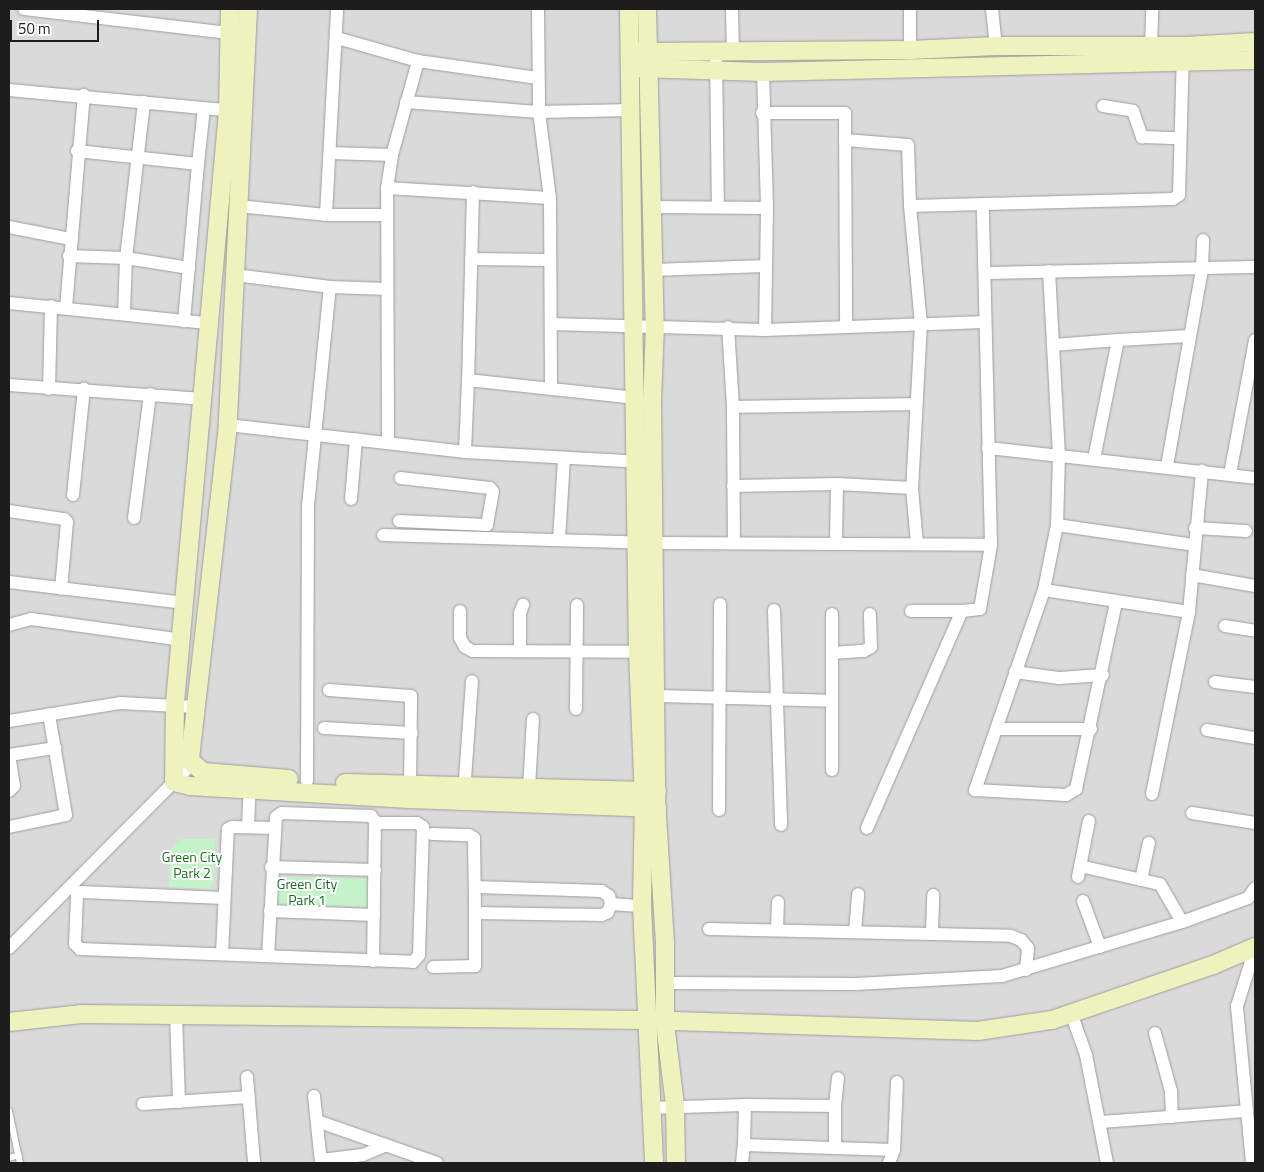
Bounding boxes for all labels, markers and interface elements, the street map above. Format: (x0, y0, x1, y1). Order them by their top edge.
scale bar (12, 10, 101, 42)
text: 50 m (18, 17, 51, 40)
park label: Green City Park 2 (162, 849, 222, 882)
park label: Green City Park 1 (277, 876, 337, 909)

